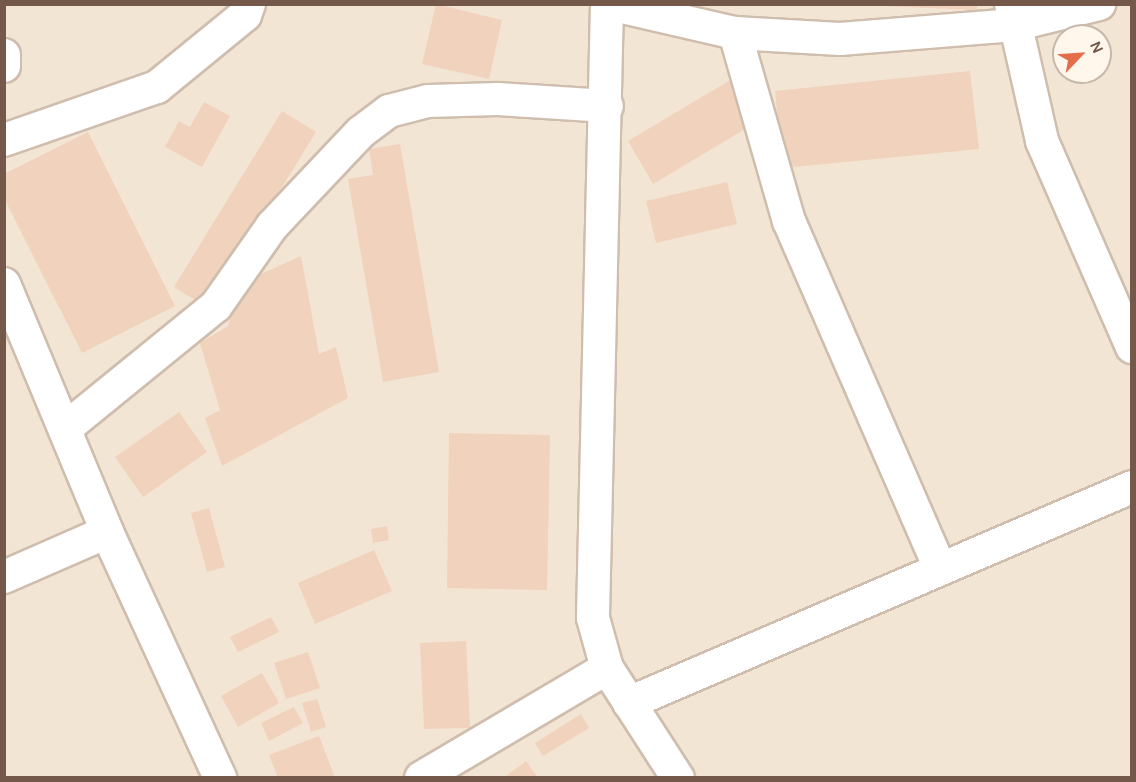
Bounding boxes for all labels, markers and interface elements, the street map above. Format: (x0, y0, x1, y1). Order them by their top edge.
north arrow (1052, 24, 1112, 84)
text: N (1086, 38, 1108, 56)

